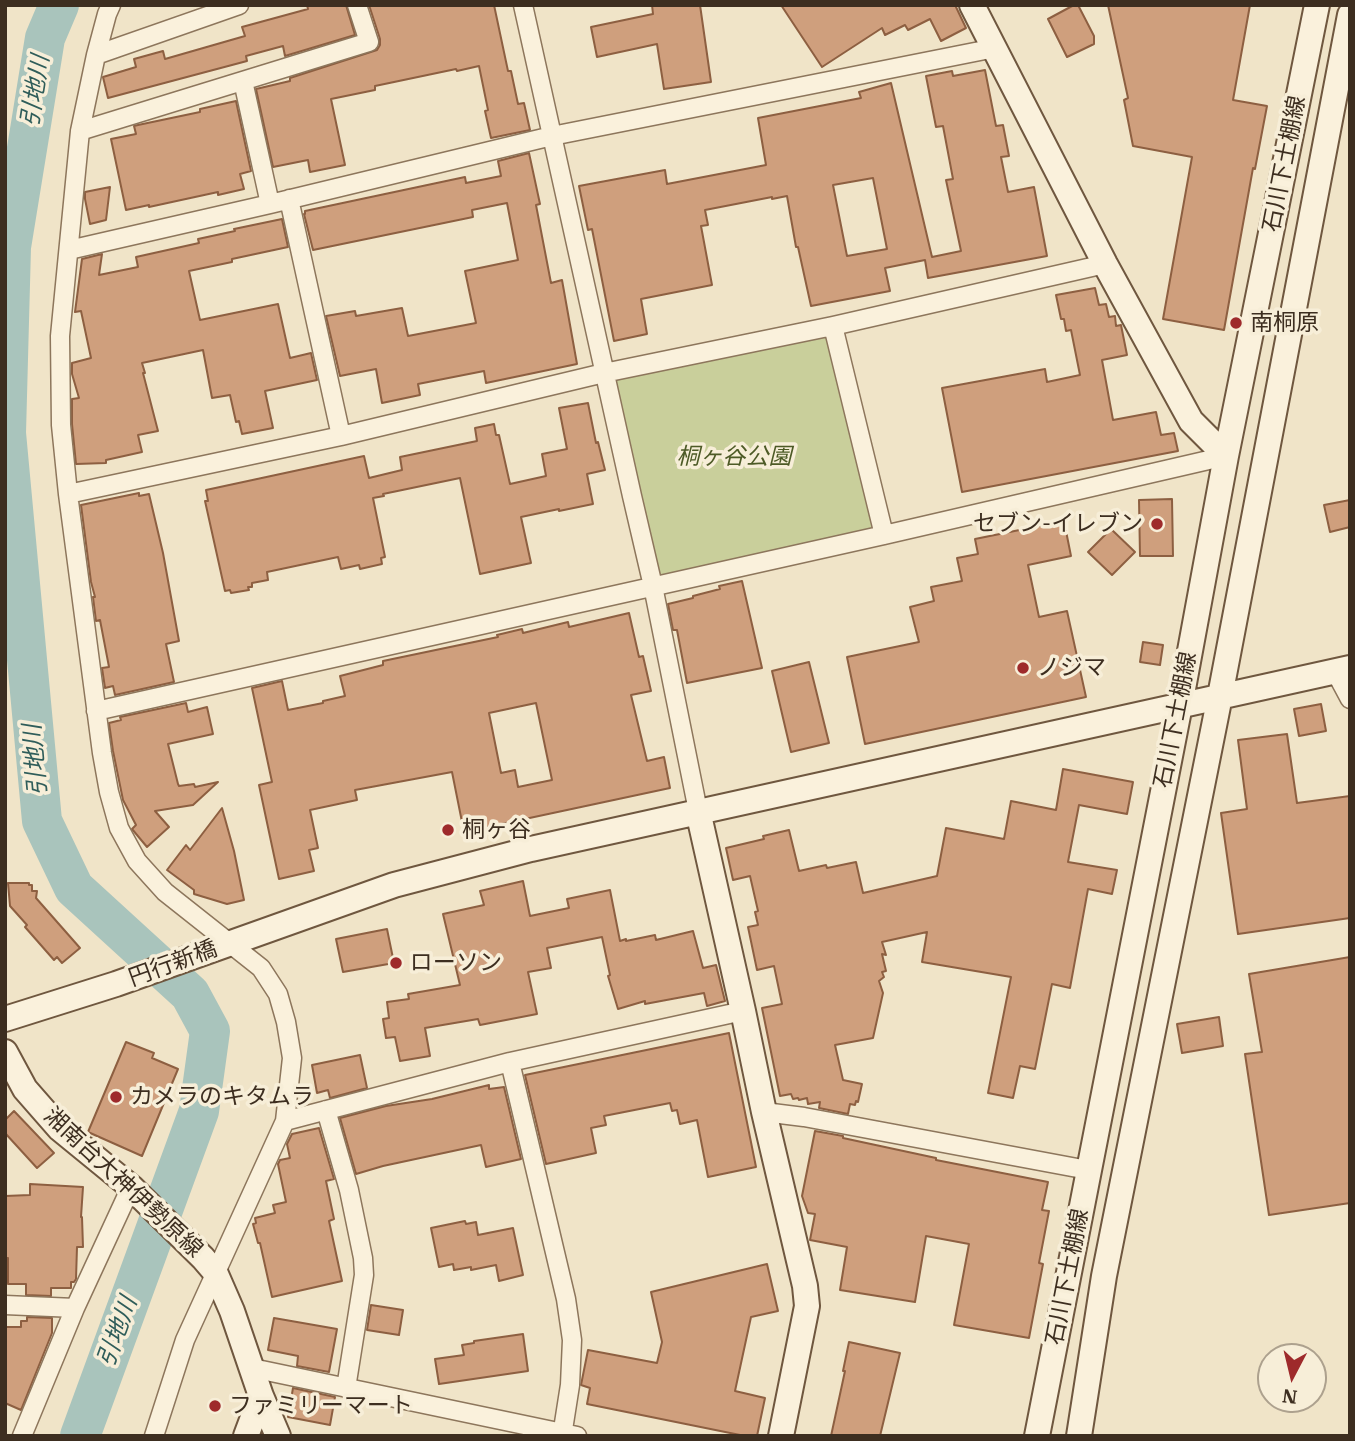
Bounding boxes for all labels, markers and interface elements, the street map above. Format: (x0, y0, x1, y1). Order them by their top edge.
water label: 引地川 (16, 53, 56, 129)
street label: 石川下土棚線 (1258, 94, 1312, 234)
place label: 南桐原 (1250, 309, 1319, 337)
marker: 南桐原 (1228, 315, 1244, 331)
park label: 桐ヶ谷公園 (677, 443, 791, 471)
place label: セブン-イレブン (973, 510, 1143, 538)
marker: セブン-イレブン (1149, 516, 1165, 532)
street label: 石川下土棚線 (1149, 650, 1203, 790)
place label: ノジマ (1037, 654, 1106, 682)
marker: ノジマ (1015, 660, 1031, 676)
water label: 引地川 (19, 723, 53, 797)
place label: 桐ヶ谷 (462, 816, 531, 844)
marker: 桐ヶ谷 (440, 822, 456, 838)
street label: 円行新橋 (125, 935, 221, 993)
place label: ローソン (410, 949, 502, 977)
marker: ローソン (388, 955, 404, 971)
place label: カメラのキタムラ (130, 1083, 314, 1111)
marker: カメラのキタムラ (108, 1089, 124, 1105)
street label: 湘南台大神伊勢原線 (38, 1102, 208, 1264)
street label: 石川下土棚線 (1041, 1207, 1095, 1347)
water label: 引地川 (92, 1293, 144, 1371)
north arrow (1257, 1343, 1327, 1413)
text: N (1281, 1384, 1299, 1410)
place label: ファミリーマート (229, 1392, 413, 1420)
marker: ファミリーマート (207, 1398, 223, 1414)

